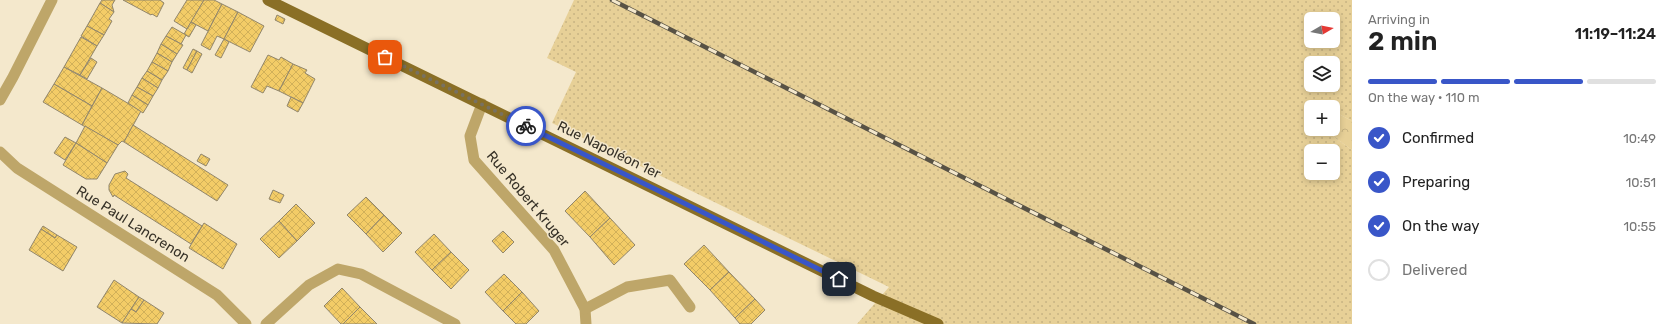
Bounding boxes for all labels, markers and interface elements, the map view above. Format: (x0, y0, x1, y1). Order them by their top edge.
north arrow (1304, 12, 1340, 48)
map controls (1304, 12, 1340, 180)
text: Arriving in (1368, 12, 1430, 27)
text: 11:19–11:24 (1575, 25, 1656, 43)
text: 2 min (1368, 26, 1437, 57)
pin (368, 40, 402, 74)
icon: bag (374, 46, 396, 68)
button: layers (1304, 56, 1340, 92)
text: On the way · 110 m (1368, 90, 1480, 105)
button: + (1304, 100, 1340, 136)
courier (506, 106, 546, 146)
icon: bike (515, 115, 537, 137)
street label: Rue Napoléon 1er (554, 118, 664, 183)
icon: check (1368, 127, 1390, 149)
text: Confirmed (1402, 129, 1474, 147)
text: 10:49 (1623, 131, 1656, 146)
button: − (1304, 144, 1340, 180)
street label: Rue Robert Kruger (483, 148, 574, 251)
icon: check (1368, 171, 1390, 193)
text: Preparing (1402, 173, 1470, 191)
text: 10:51 (1626, 175, 1656, 190)
street label: Rue Paul Lancrenon (73, 182, 193, 266)
icon: check (1368, 215, 1390, 237)
text: On the way (1402, 217, 1480, 235)
text: 10:55 (1623, 219, 1656, 234)
text: Delivered (1402, 261, 1467, 279)
pin (822, 262, 856, 296)
icon: home (828, 268, 850, 290)

